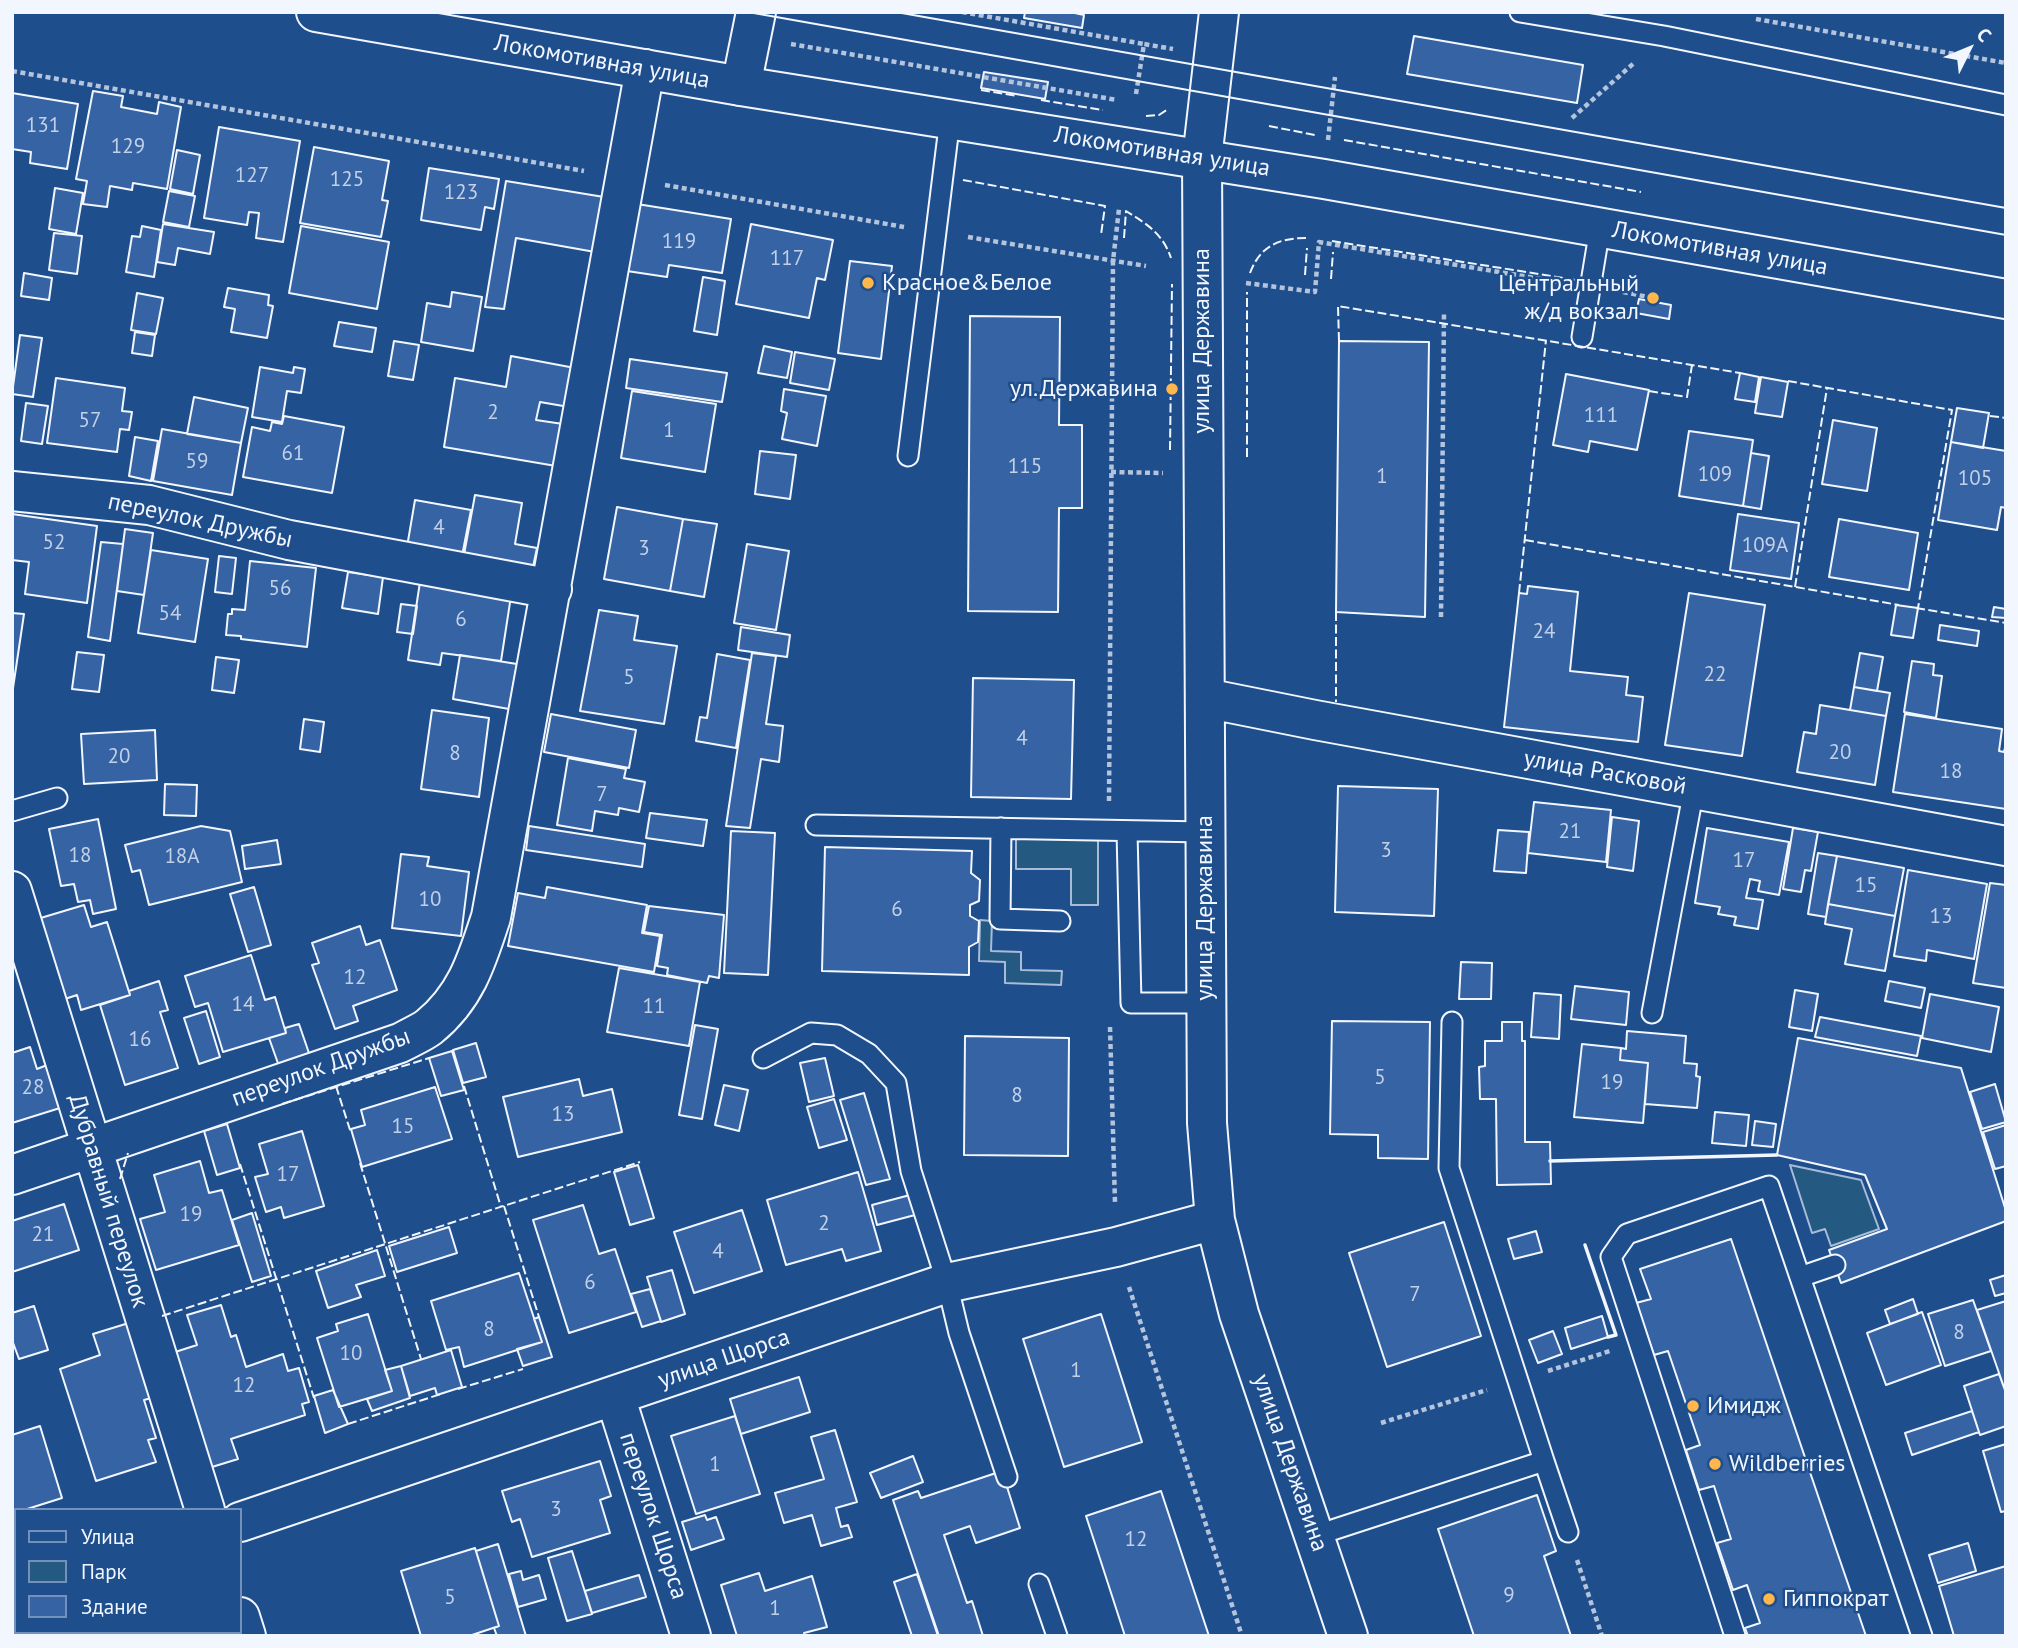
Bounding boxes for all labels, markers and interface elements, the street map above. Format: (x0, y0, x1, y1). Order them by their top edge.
north arrow (1934, 14, 2004, 84)
text: С (1972, 23, 1997, 47)
street label: Локомотивная улица (492, 29, 712, 95)
house number: 131 (26, 113, 60, 139)
street label: Локомотивная улица (1052, 121, 1272, 183)
house number: 129 (111, 134, 145, 160)
house number: 127 (235, 163, 269, 189)
house number: 125 (330, 167, 364, 193)
house number: 123 (444, 180, 478, 206)
street label: Локомотивная улица (1610, 216, 1830, 282)
house number: 119 (662, 229, 696, 255)
house number: 117 (770, 246, 804, 272)
street label: улица Державина (1188, 248, 1216, 434)
place label: Красное&Белое (882, 269, 1052, 297)
place label: Центральный ж/д вокзал (1498, 270, 1639, 326)
marker: Красное&Белое (860, 275, 876, 291)
marker: Центральный ж/д вокзал (1645, 290, 1661, 306)
place label: ул.Державина (1010, 375, 1158, 403)
marker: ул.Державина (1164, 381, 1180, 397)
house number: 2 (487, 400, 499, 426)
house number: 111 (1584, 403, 1618, 429)
house number: 57 (79, 408, 101, 434)
house number: 1 (663, 418, 675, 444)
house number: 61 (282, 441, 304, 467)
house number: 59 (186, 449, 208, 475)
house number: 115 (1008, 454, 1042, 480)
house number: 109 (1698, 462, 1732, 488)
house number: 1 (1376, 464, 1388, 490)
house number: 105 (1958, 466, 1992, 492)
street label: переулок Дружбы (105, 487, 295, 555)
house number: 4 (433, 515, 445, 541)
house number: 52 (43, 530, 65, 556)
house number: 109А (1742, 533, 1788, 559)
house number: 3 (638, 536, 650, 562)
house number: 56 (269, 576, 291, 602)
house number: 54 (159, 601, 181, 627)
house number: 6 (455, 607, 467, 633)
house number: 24 (1533, 619, 1555, 645)
house number: 22 (1704, 662, 1726, 688)
house number: 5 (623, 665, 635, 691)
house number: 4 (1016, 726, 1028, 752)
house number: 20 (1829, 740, 1851, 766)
house number: 8 (449, 741, 461, 767)
house number: 20 (108, 744, 130, 770)
street label: улица Расковой (1521, 745, 1689, 801)
house number: 18 (1940, 759, 1962, 785)
house number: 7 (596, 782, 608, 808)
street label: улица Державина (1191, 815, 1219, 1001)
house number: 21 (1559, 819, 1581, 845)
house number: 3 (1380, 838, 1392, 864)
house number: 18 (69, 843, 91, 869)
house number: 18А (164, 844, 200, 870)
house number: 17 (1733, 848, 1755, 874)
house number: 15 (1855, 873, 1877, 899)
house number: 10 (419, 887, 441, 913)
house number: 6 (891, 897, 903, 923)
house number: 13 (1930, 904, 1952, 930)
house number: 12 (344, 965, 366, 991)
house number: 14 (232, 992, 254, 1018)
house number: 11 (643, 994, 665, 1020)
street label: переулок Дружбы (228, 1022, 414, 1114)
house number: 16 (129, 1027, 151, 1053)
house number: 5 (1374, 1065, 1386, 1091)
house number: 19 (1601, 1070, 1623, 1096)
house number: 28 (22, 1075, 44, 1101)
house number: 8 (1011, 1083, 1023, 1109)
street label: Дубравный переулок (62, 1091, 154, 1311)
house number: 13 (552, 1102, 574, 1128)
house number: 15 (392, 1114, 414, 1140)
house number: 17 (277, 1162, 299, 1188)
house number: 19 (180, 1202, 202, 1228)
house number: 2 (818, 1211, 830, 1237)
house number: 21 (32, 1222, 54, 1248)
house number: 4 (712, 1239, 724, 1265)
house number: 6 (584, 1270, 596, 1296)
house number: 7 (1409, 1282, 1421, 1308)
house number: 8 (483, 1317, 495, 1343)
house number: 8 (1953, 1320, 1965, 1346)
street label: улица Щорса (654, 1323, 794, 1395)
house number: 10 (340, 1341, 362, 1367)
house number: 1 (1070, 1358, 1082, 1384)
street label: улица Державина (1246, 1371, 1334, 1555)
house number: 12 (233, 1373, 255, 1399)
place label: Имидж (1707, 1392, 1781, 1420)
marker: Имидж (1685, 1398, 1701, 1414)
street label: переулок Щорса (612, 1429, 694, 1603)
place label: Wildberries (1729, 1450, 1845, 1478)
house number: 1 (709, 1452, 721, 1478)
marker: Wildberries (1707, 1456, 1723, 1472)
house number: 3 (550, 1497, 562, 1523)
legend (14, 1508, 242, 1634)
text: Улица (81, 1523, 135, 1550)
house number: 12 (1125, 1527, 1147, 1553)
text: Парк (81, 1558, 127, 1585)
house number: 9 (1503, 1583, 1515, 1609)
house number: 5 (444, 1585, 456, 1611)
place label: Гиппократ (1783, 1585, 1889, 1613)
marker: Гиппократ (1761, 1591, 1777, 1607)
text: Здание (81, 1593, 148, 1620)
house number: 1 (769, 1596, 781, 1622)

